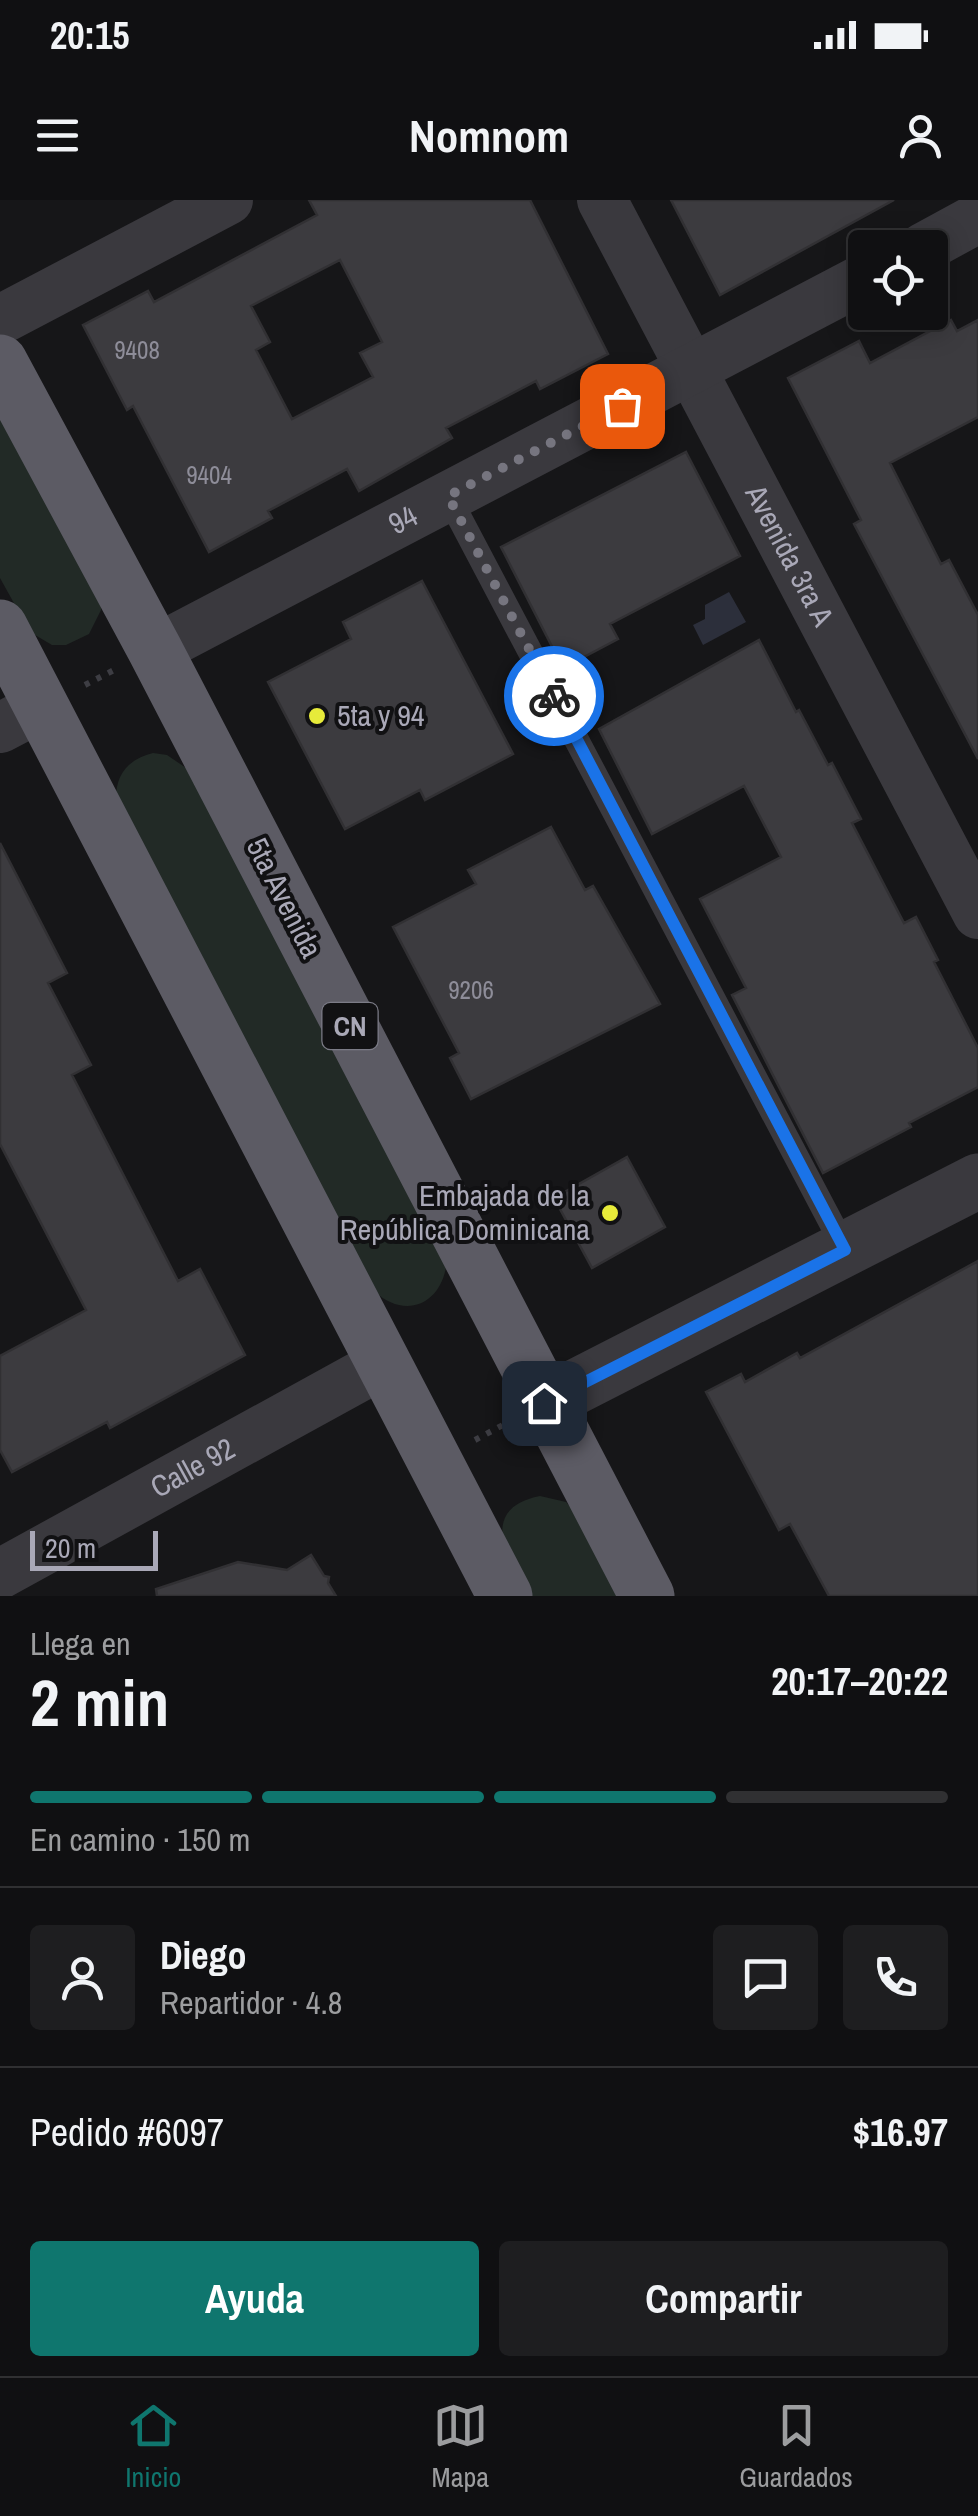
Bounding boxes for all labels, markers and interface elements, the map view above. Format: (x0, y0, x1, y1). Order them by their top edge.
text: 20:15 (50, 10, 130, 61)
text: Nomnom (409, 105, 569, 166)
icon: menu (30, 108, 85, 163)
icon: person (893, 108, 948, 163)
map controls (848, 230, 948, 330)
button: locate (848, 230, 948, 330)
house number: 9408 (114, 333, 160, 367)
pin (580, 364, 665, 449)
icon: bag (595, 379, 650, 434)
house number: 9404 (186, 458, 232, 492)
street label: Avenida 3ra A (736, 477, 844, 633)
street label: 94 (381, 495, 424, 543)
courier (504, 646, 604, 746)
icon: bike (527, 669, 582, 724)
place label: 5ta y 94 (337, 695, 425, 735)
marker: 5ta y 94 (306, 705, 328, 727)
street label: 5ta Avenida (238, 831, 332, 965)
house number: 9206 (448, 973, 494, 1007)
road number: CN (322, 1003, 378, 1049)
place label: Embajada de la República Dominicana (340, 1175, 590, 1249)
marker: Embajada de la República Dominicana (599, 1202, 621, 1224)
pin (502, 1361, 587, 1446)
icon: home (517, 1376, 572, 1431)
street label: Calle 92 (143, 1428, 242, 1506)
scale bar (30, 1526, 158, 1570)
text: 20 m (45, 1529, 96, 1567)
text: Llega en (30, 1622, 131, 1665)
text: 20:17–20:22 (771, 1656, 948, 1707)
text: 2 min (30, 1659, 169, 1746)
text: En camino · 150 m (30, 1818, 250, 1861)
button: person (30, 1925, 135, 2030)
button: chat (713, 1925, 818, 2030)
button: phone (843, 1925, 948, 2030)
text: Diego (160, 1930, 247, 1981)
text: Repartidor · 4.8 (160, 1981, 342, 2024)
text: Pedido #6097 (30, 2107, 224, 2158)
text: $16.97 (853, 2107, 948, 2158)
button: Ayuda (30, 2241, 479, 2356)
button: Compartir (499, 2241, 948, 2356)
tab: Inicio (125, 2398, 181, 2496)
tab: Mapa (432, 2398, 489, 2496)
tab: Guardados (739, 2398, 853, 2496)

